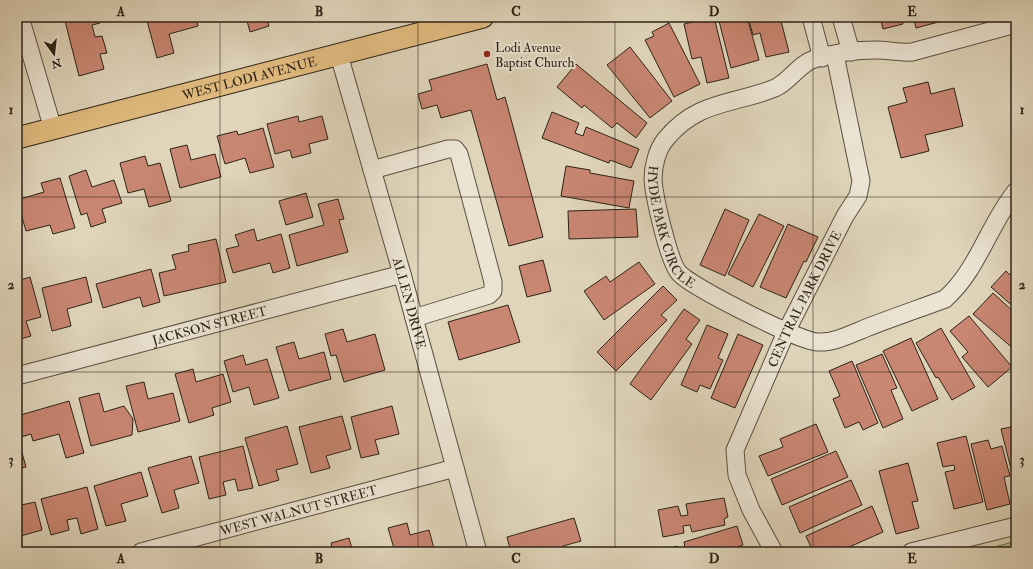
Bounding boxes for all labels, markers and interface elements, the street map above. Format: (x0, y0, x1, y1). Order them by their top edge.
text: A (116, 4, 126, 20)
text: B (315, 4, 323, 20)
text: C (511, 4, 521, 20)
text: D (709, 4, 720, 20)
text: E (907, 4, 917, 20)
north arrow (34, 34, 74, 74)
place label: Lodi Avenue Baptist Church (495, 40, 575, 72)
marker: Lodi Avenue Baptist Church (482, 49, 492, 59)
street label: WEST LODI AVENUE (179, 53, 319, 104)
text: N (49, 55, 64, 71)
text: 1 (9, 102, 14, 118)
text: 1 (1020, 102, 1025, 118)
street label: HYDE PARK CIRCLE (644, 164, 698, 292)
street label: CENTRAL PARK DRIVE (765, 228, 845, 370)
street label: ALLEN DRIVE (388, 255, 429, 351)
text: 2 (8, 277, 15, 293)
text: 2 (1019, 277, 1026, 293)
street label: JACKSON STREET (149, 303, 269, 349)
text: 3 (9, 452, 14, 468)
text: 3 (1020, 452, 1025, 468)
street label: WEST WALNUT STREET (217, 482, 379, 540)
text: A (116, 551, 126, 567)
text: B (315, 551, 323, 567)
text: C (511, 551, 521, 567)
text: D (709, 551, 720, 567)
text: E (907, 551, 917, 567)

